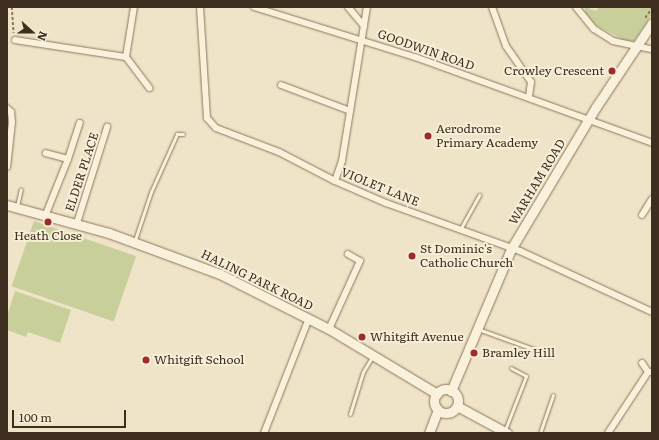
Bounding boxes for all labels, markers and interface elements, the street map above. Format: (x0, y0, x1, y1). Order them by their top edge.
north arrow (12, 12, 52, 52)
street label: GOODWIN ROAD (376, 27, 476, 73)
text: N (34, 29, 52, 43)
place label: Crowley Crescent (504, 64, 604, 78)
marker: Crowley Crescent (607, 66, 617, 76)
place label: Aerodrome Primary Academy (436, 122, 538, 150)
street label: ELDER PLACE (62, 130, 102, 214)
marker: Aerodrome Primary Academy (423, 131, 433, 141)
street label: WARHAM ROAD (506, 137, 568, 227)
street label: VIOLET LANE (339, 165, 421, 209)
marker: Heath Close (43, 217, 53, 227)
place label: Heath Close (14, 229, 82, 243)
place label: St Dominic's Catholic Church (420, 242, 513, 270)
street label: HALING PARK ROAD (199, 247, 315, 313)
marker: St Dominic's Catholic Church (407, 251, 417, 261)
place label: Whitgift Avenue (370, 330, 464, 344)
marker: Whitgift Avenue (357, 332, 367, 342)
place label: Bramley Hill (482, 346, 555, 360)
marker: Bramley Hill (469, 348, 479, 358)
place label: Whitgift School (154, 353, 244, 367)
marker: Whitgift School (141, 355, 151, 365)
scale bar (14, 402, 128, 428)
text: 100 m (19, 408, 52, 426)

